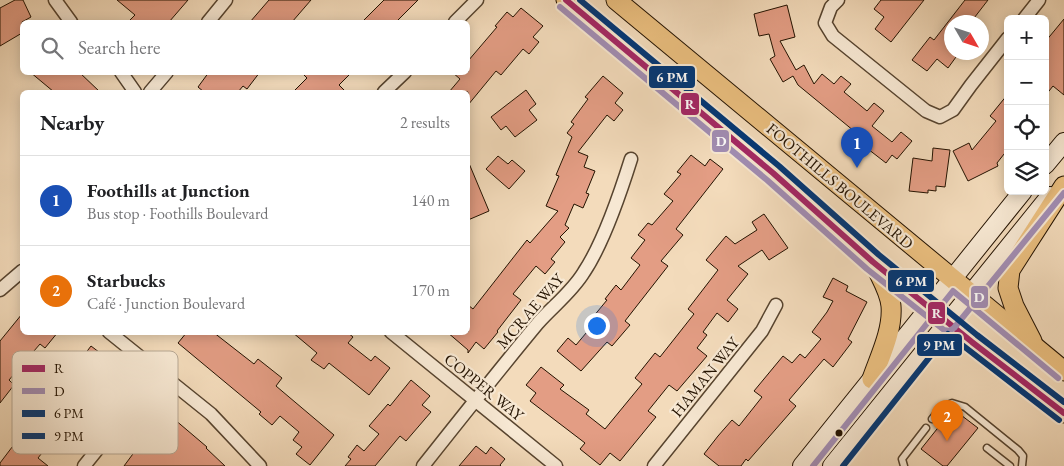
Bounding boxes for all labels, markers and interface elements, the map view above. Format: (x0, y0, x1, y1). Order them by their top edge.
north arrow (944, 15, 989, 60)
map controls (1004, 15, 1049, 195)
button: + (1004, 15, 1049, 60)
search box (20, 20, 470, 75)
icon: search (38, 34, 66, 62)
text: Search here (78, 35, 160, 60)
button: − (1004, 60, 1049, 105)
line badge: 6 PM (648, 65, 696, 89)
text: 6 PM (656, 68, 688, 86)
line badge: R (680, 92, 700, 116)
text: R (685, 95, 696, 113)
button: locate (1004, 105, 1049, 150)
text: Nearby (40, 109, 104, 136)
text: 2 results (400, 112, 450, 133)
street label: FOOTHILLS BOULEVARD (762, 118, 918, 254)
pin: 1 (841, 127, 873, 168)
line badge: D (711, 129, 730, 153)
text: D (716, 132, 727, 150)
button: layers (1004, 150, 1049, 195)
text: Foothills at Junction (87, 178, 250, 203)
text: 1 (52, 190, 60, 211)
text: 140 m (411, 190, 450, 211)
text: Bus stop · Foothills Boulevard (87, 203, 268, 224)
text: Starbucks (87, 268, 165, 293)
street label: MCRAE WAY (492, 269, 569, 353)
line badge: 6 PM (887, 269, 935, 293)
text: 6 PM (895, 272, 927, 290)
text: 2 (52, 280, 60, 301)
text: 170 m (411, 280, 450, 301)
line badge: D (970, 285, 989, 309)
text: D (974, 288, 985, 306)
text: Café · Junction Boulevard (87, 293, 245, 314)
line badge: R (927, 301, 946, 325)
text: R (932, 304, 943, 322)
your location (584, 313, 610, 339)
street label: HAMAN WAY (666, 332, 744, 421)
line badge: 9 PM (916, 333, 963, 357)
text: 9 PM (923, 336, 955, 354)
street label: COPPER WAY (440, 348, 529, 426)
legend (12, 351, 178, 454)
text: R (54, 359, 65, 377)
text: D (54, 382, 65, 400)
pin: 2 (931, 400, 963, 441)
text: 6 PM (54, 404, 84, 422)
text: 9 PM (54, 427, 84, 445)
unlabelled marker (834, 428, 844, 438)

